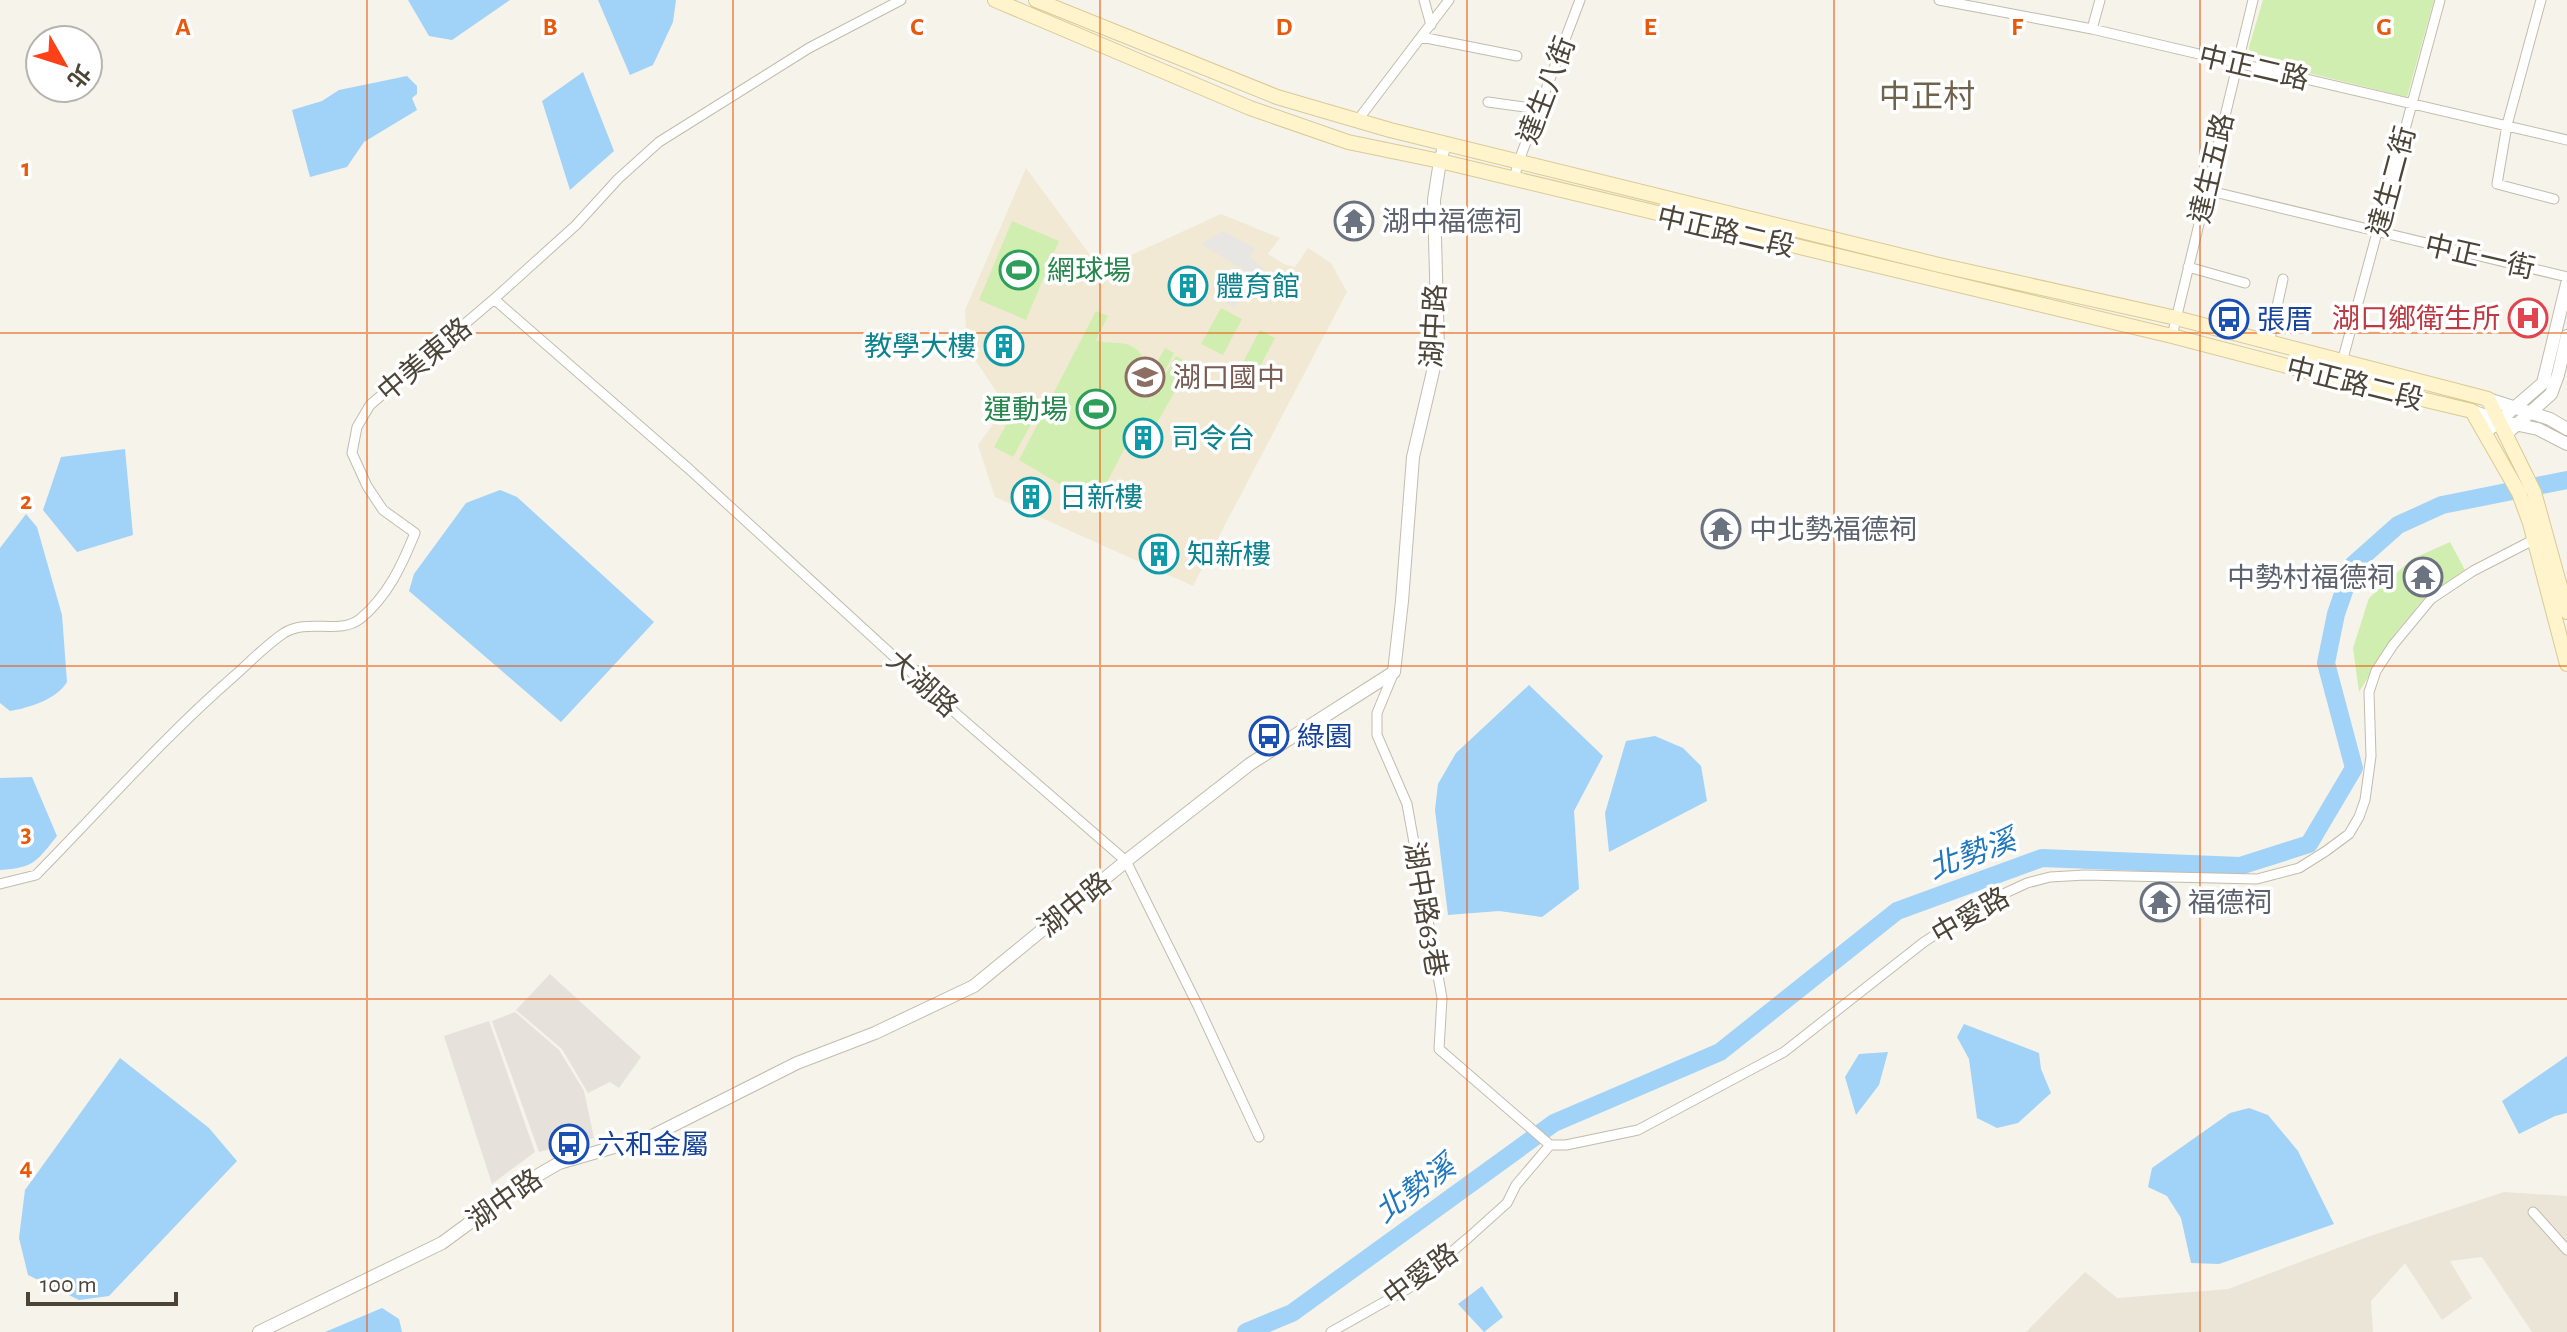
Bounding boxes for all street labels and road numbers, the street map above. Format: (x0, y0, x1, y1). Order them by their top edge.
street label: 達生八街 (1513, 33, 1581, 148)
street label: 中正二路 (2196, 41, 2312, 95)
street label: 達生五路 (2185, 110, 2239, 226)
street label: 達生二街 (2363, 123, 2421, 239)
street label: 中正路二段 (1654, 202, 1797, 262)
street label: 中正一街 (2422, 230, 2538, 284)
street label: 湖中路 (1417, 283, 1451, 369)
street label: 中美東路 (372, 312, 477, 407)
street label: 中正路二段 (2283, 352, 2426, 415)
street label: 大湖路 (881, 644, 964, 723)
street label: 湖中路63巷 (1398, 839, 1452, 979)
street label: 湖中路 (1033, 867, 1117, 943)
street label: 中愛路 (1927, 882, 2014, 950)
street label: 湖中路 (462, 1163, 548, 1236)
street label: 中愛路 (1378, 1238, 1463, 1312)

